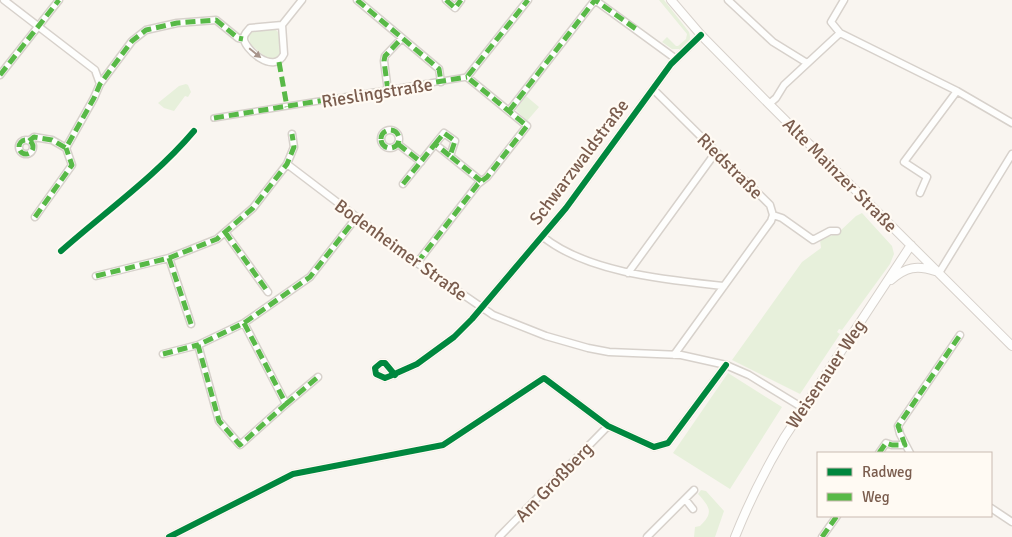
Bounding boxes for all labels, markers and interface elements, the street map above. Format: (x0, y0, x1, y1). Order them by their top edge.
one-way arrow (248, 47, 261, 58)
street label: Rieslingstraße (320, 73, 434, 113)
street label: Schwarzwaldstraße (525, 95, 633, 229)
street label: Alte Mainzer Straße (778, 113, 902, 237)
street label: Riedstraße (692, 128, 768, 204)
street label: Bodenheimer Straße (330, 195, 472, 305)
street label: Weisenauer Weg (781, 315, 871, 433)
street label: Am Großberg (511, 438, 597, 526)
legend (817, 452, 992, 517)
text: Radweg (862, 463, 913, 481)
text: Weg (862, 488, 890, 506)

